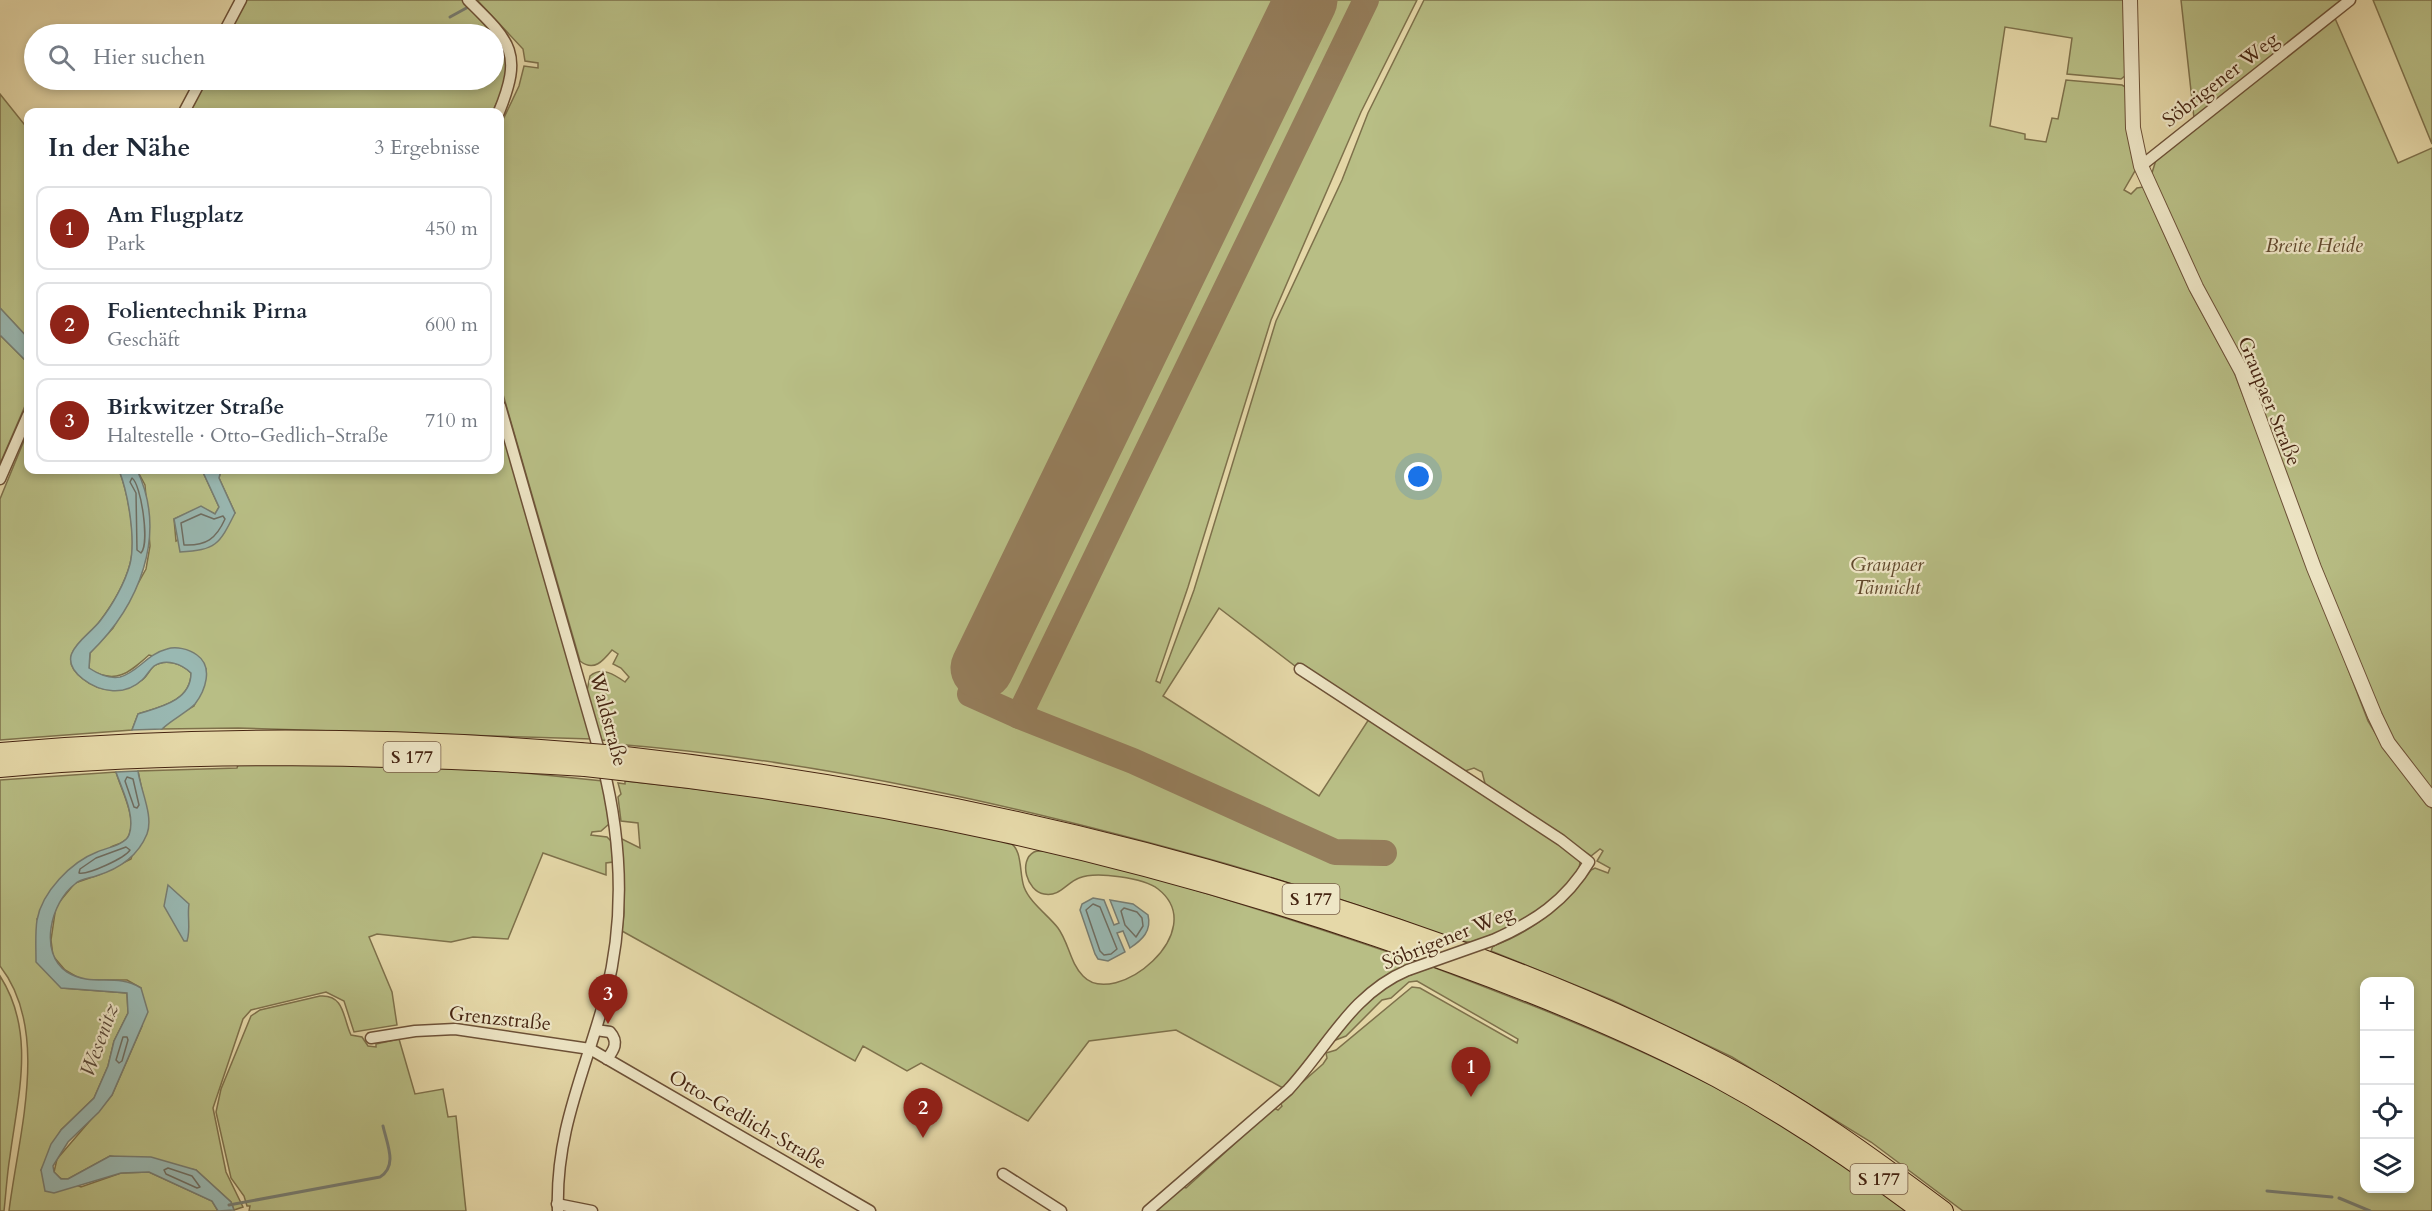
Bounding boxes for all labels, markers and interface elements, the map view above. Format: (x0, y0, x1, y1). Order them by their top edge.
search box (24, 24, 504, 90)
street label: Söbrigener Weg (2157, 25, 2285, 133)
icon: search (45, 41, 78, 74)
text: Hier suchen (93, 42, 206, 72)
text: In der Nähe (48, 130, 190, 165)
text: 3 Ergebnisse (374, 134, 480, 161)
text: Am Flugplatz (107, 200, 243, 230)
text: 1 (64, 215, 75, 242)
text: 450 m (425, 215, 478, 242)
text: Park (107, 230, 145, 257)
park label: Breite Heide (2265, 232, 2363, 259)
text: Folientechnik Pirna (107, 296, 307, 326)
text: 2 (64, 311, 75, 338)
text: 600 m (425, 311, 478, 338)
text: Geschäft (107, 326, 180, 353)
street label: Graupaer Straße (2231, 333, 2308, 470)
text: Birkwitzer Straße (107, 392, 285, 422)
text: 3 (64, 407, 75, 434)
text: 710 m (425, 407, 478, 434)
text: Haltestelle · Otto-Gedlich-Straße (107, 422, 388, 449)
your location (1404, 462, 1433, 491)
park label: Graupaer Tännicht (1850, 551, 1925, 601)
street label: Waldstraße (583, 668, 634, 769)
road number: S 177 (384, 742, 440, 772)
road number: S 177 (1282, 884, 1340, 914)
street label: Söbrigener Weg (1378, 898, 1519, 976)
pin: 3 (588, 974, 628, 1024)
map controls (2360, 977, 2414, 1193)
button: + (2360, 977, 2414, 1031)
water label: Wesenitz (73, 999, 126, 1081)
street label: Grenzstraße (448, 1000, 552, 1037)
button: − (2360, 1031, 2414, 1085)
pin: 1 (1452, 1048, 1490, 1097)
street label: Otto-Gedlich-Straße (664, 1063, 832, 1176)
button: locate (2360, 1085, 2414, 1139)
pin: 2 (904, 1088, 942, 1138)
button: layers (2360, 1139, 2414, 1193)
road number: S 177 (1850, 1164, 1908, 1194)

